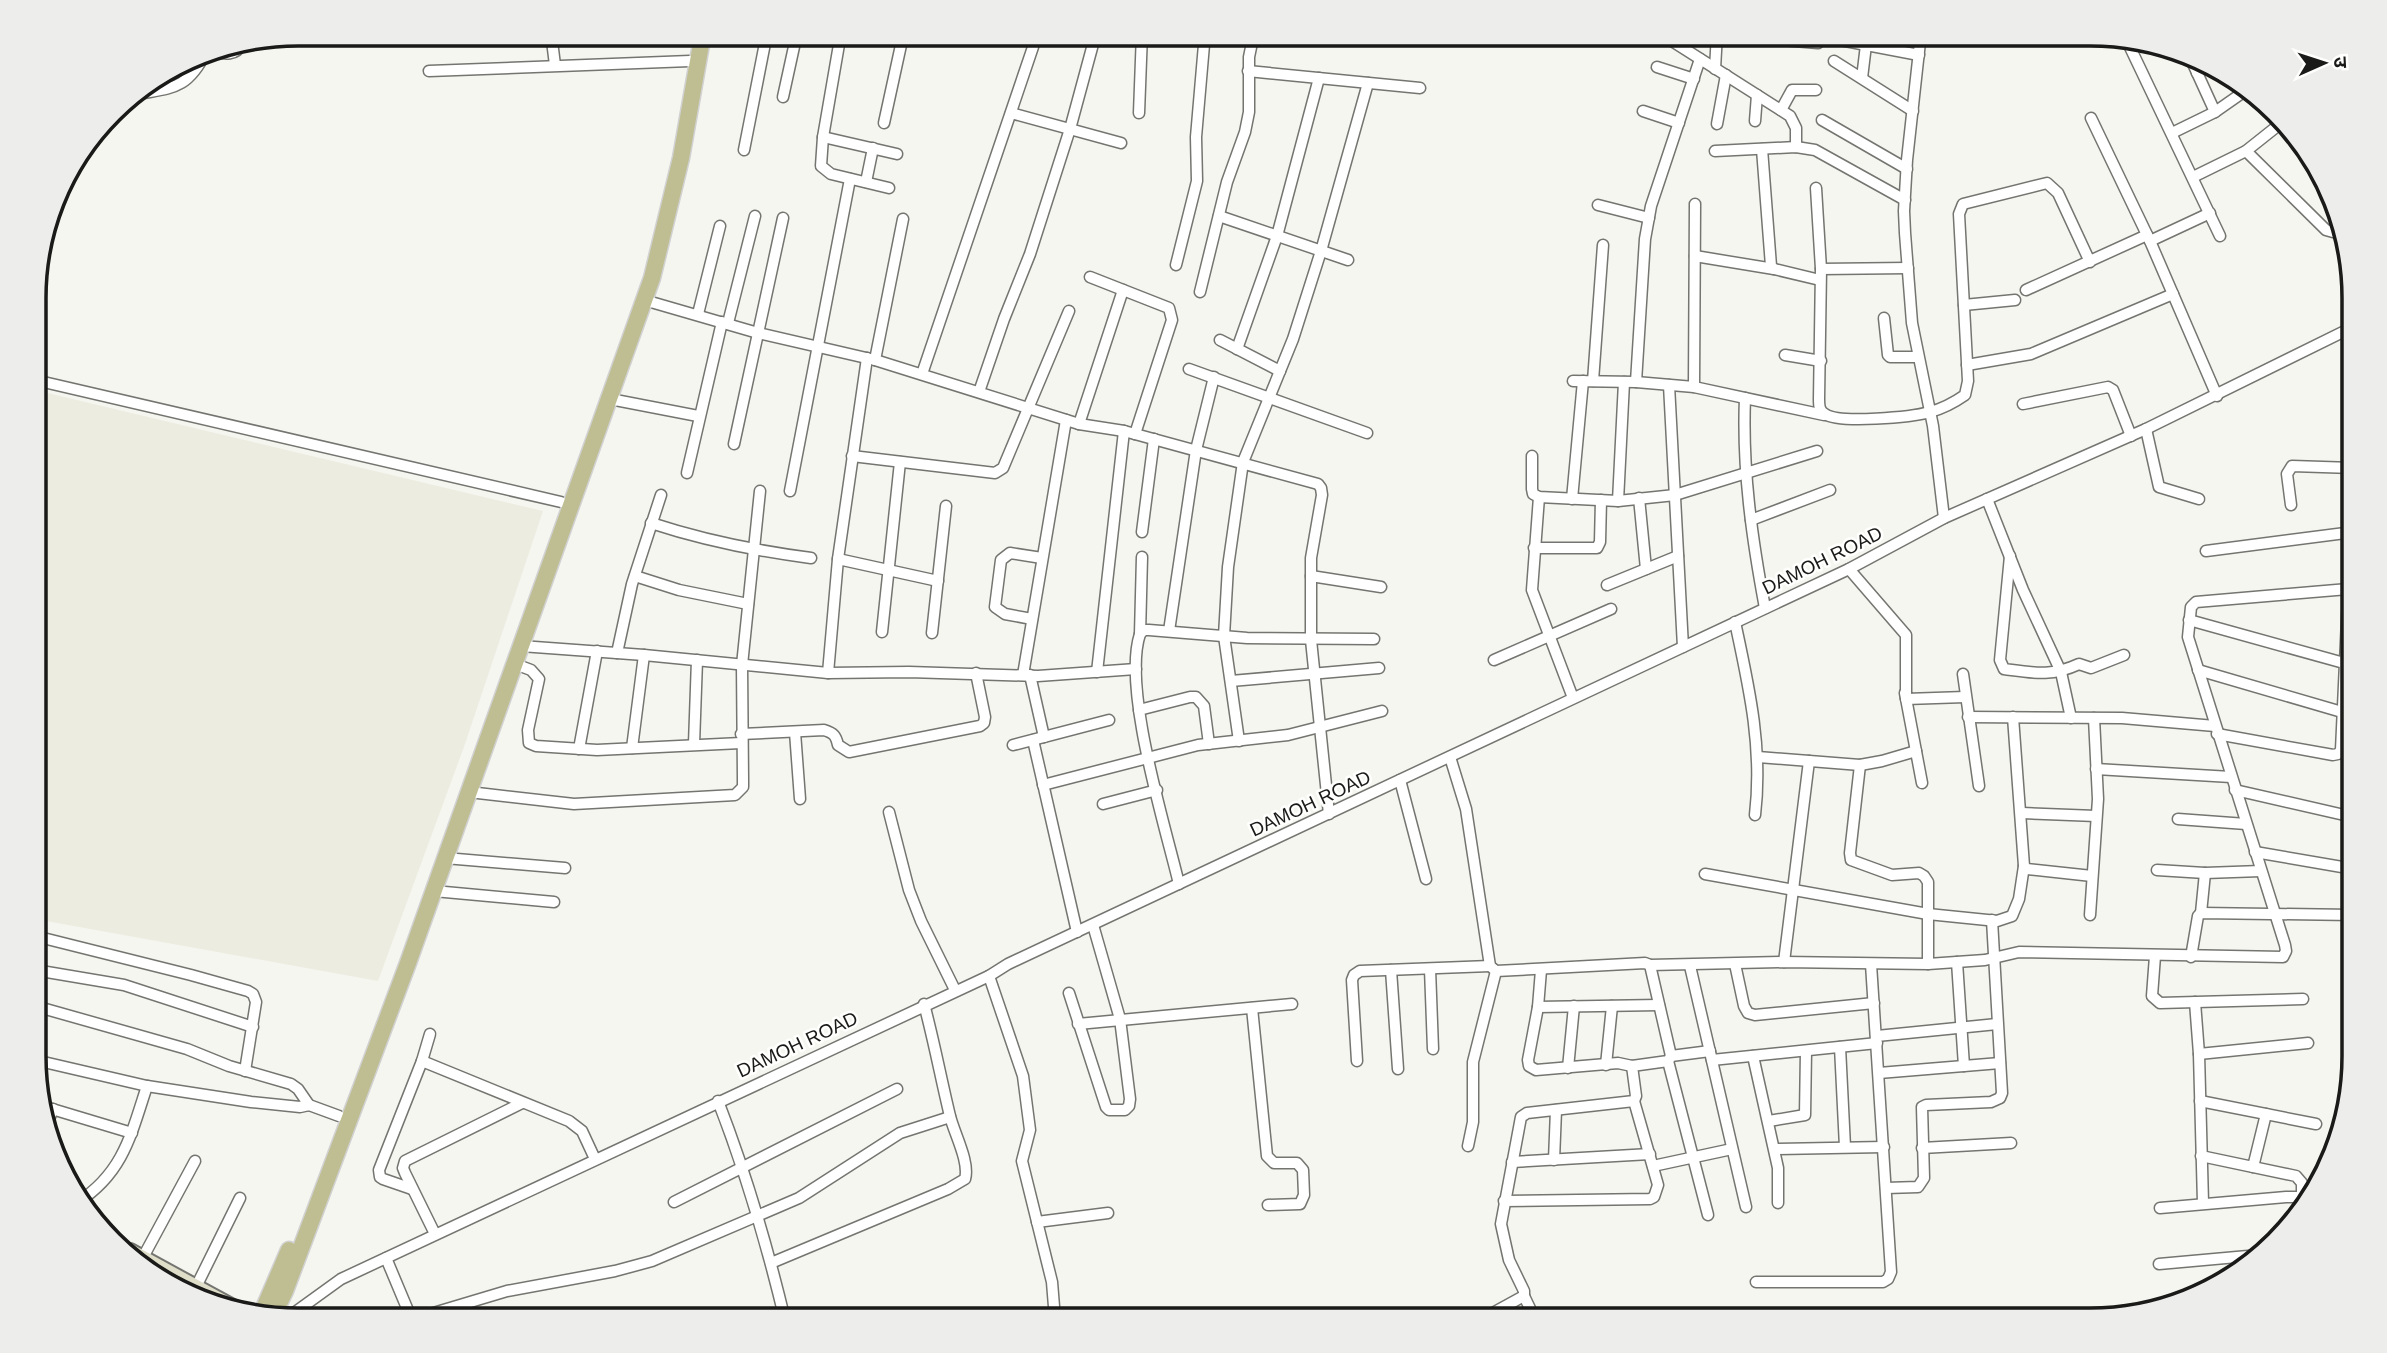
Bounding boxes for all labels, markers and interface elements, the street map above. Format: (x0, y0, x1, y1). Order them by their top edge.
north arrow (2289, 28, 2359, 98)
text: उ (2330, 56, 2351, 69)
street label: DAMOH ROAD (1759, 522, 1886, 599)
street label: DAMOH ROAD (1246, 766, 1374, 841)
street label: DAMOH ROAD (733, 1007, 861, 1082)

